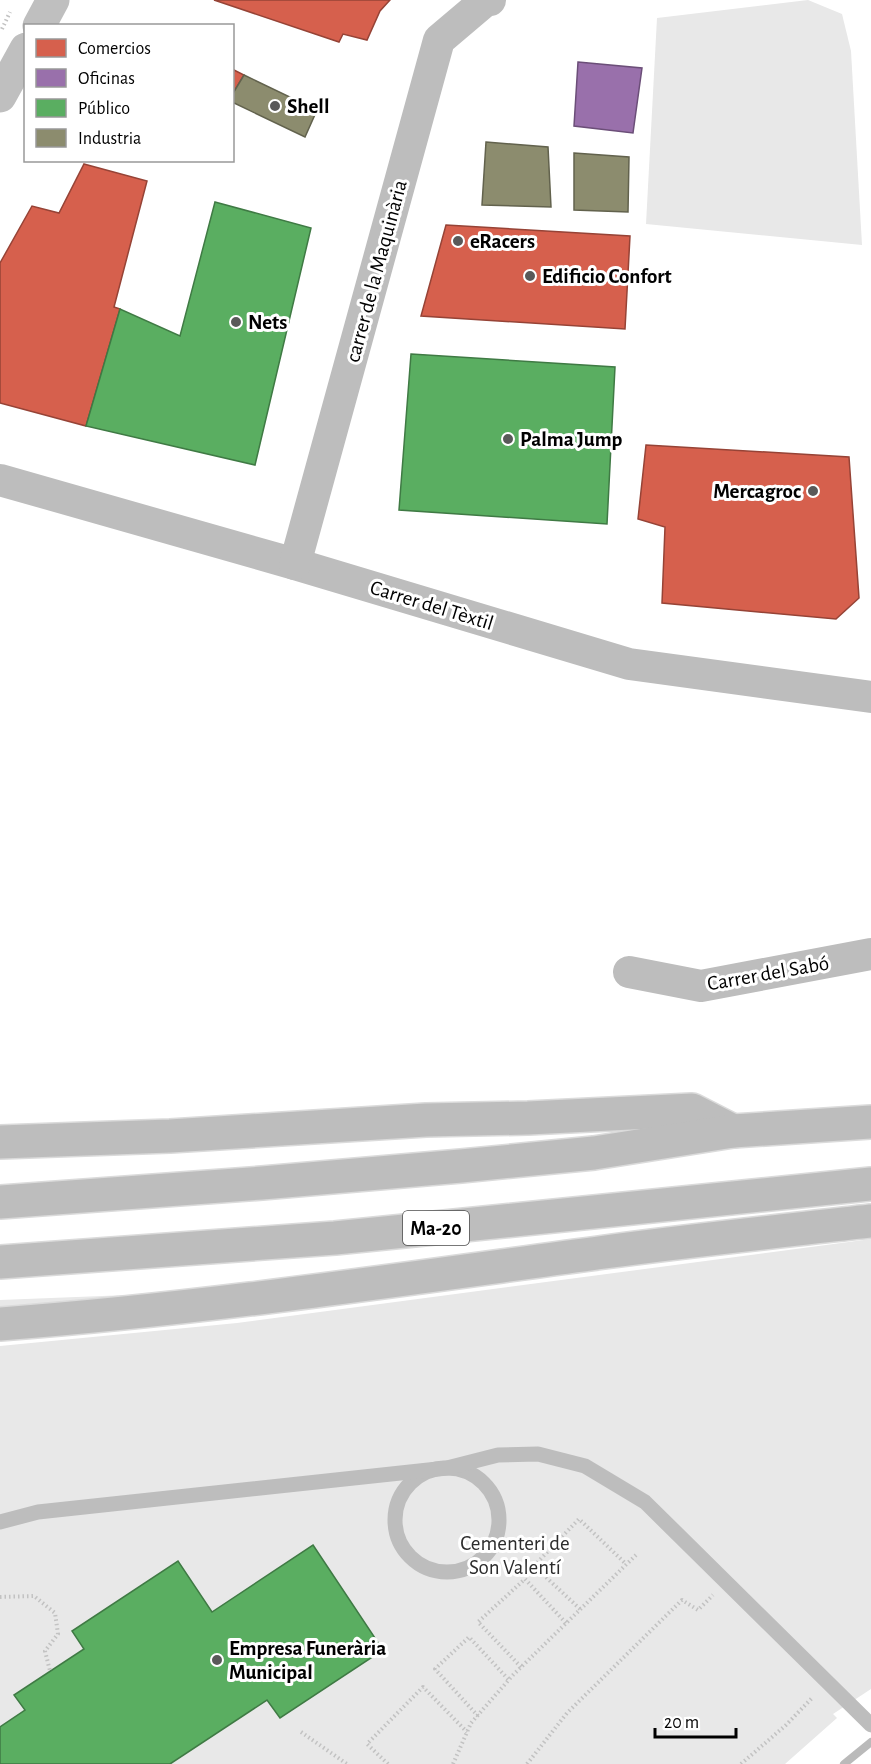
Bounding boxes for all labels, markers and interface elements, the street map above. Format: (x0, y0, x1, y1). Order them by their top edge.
legend (24, 24, 234, 162)
text: Comercios (78, 40, 151, 58)
text: Oficinas (78, 70, 135, 88)
place label: Shell (287, 96, 329, 117)
marker: Shell (268, 99, 282, 113)
text: Público (78, 100, 130, 118)
text: Industria (78, 130, 141, 148)
street label: carrer de la Maquinària (342, 177, 411, 364)
place label: eRacers (470, 231, 535, 252)
marker: eRacers (451, 234, 465, 248)
place label: Edificio Confort (542, 266, 672, 287)
marker: Edificio Confort (523, 269, 537, 283)
place label: Nets (248, 312, 287, 333)
marker: Nets (229, 315, 243, 329)
place label: Palma Jump (520, 429, 623, 450)
marker: Palma Jump (501, 432, 515, 446)
place label: Mercagroc (713, 481, 801, 502)
marker: Mercagroc (806, 484, 820, 498)
street label: Carrer del Tèxtil (368, 577, 496, 634)
street label: Carrer del Sabó (705, 952, 831, 995)
road number: Ma-20 (403, 1211, 469, 1245)
park label: Cementeri de Son Valentí (460, 1533, 570, 1578)
place label: Empresa Funerària Municipal (229, 1638, 386, 1683)
marker: Empresa Funerària Municipal (210, 1653, 224, 1667)
scale bar (655, 1701, 736, 1739)
text: 20 m (664, 1714, 699, 1732)

